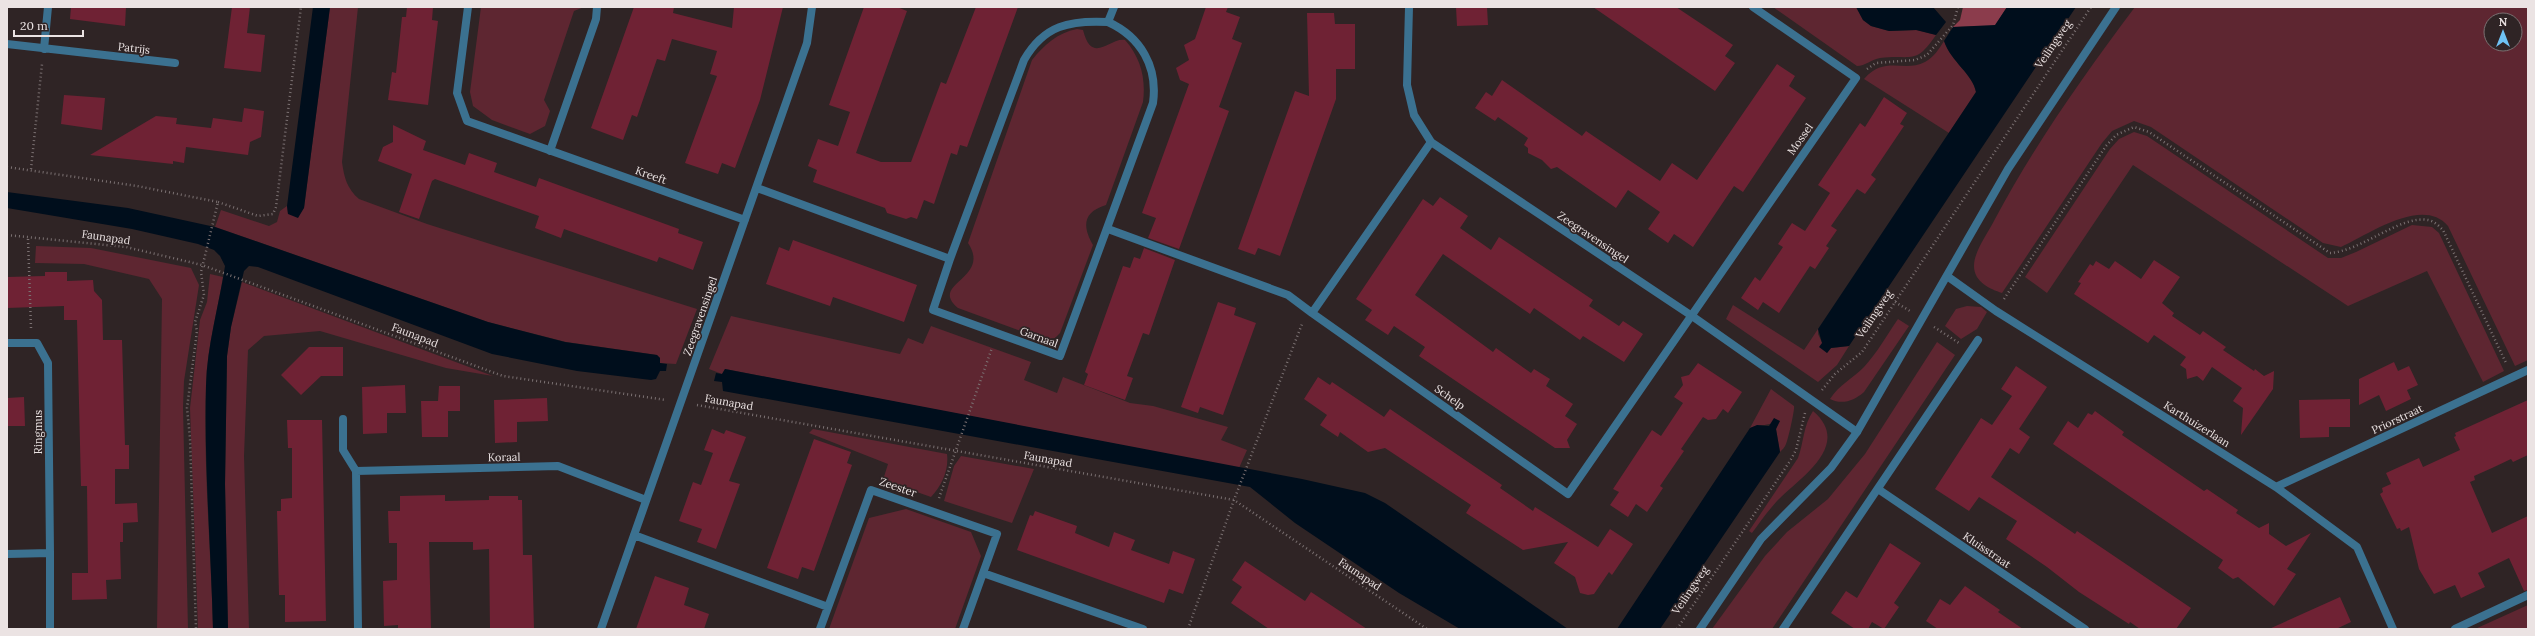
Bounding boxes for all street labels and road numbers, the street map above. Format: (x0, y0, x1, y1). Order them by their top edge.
street label: Veilingweg (2031, 16, 2075, 72)
street label: Patrijs (117, 39, 151, 57)
street label: Mossel (1784, 120, 1816, 158)
street label: Kreeft (634, 163, 669, 187)
street label: Zeegravensingel (1555, 208, 1631, 266)
street label: Faunapad (81, 227, 132, 247)
street label: Zeegravensingel (680, 275, 720, 357)
street label: Veilingweg (1852, 286, 1896, 342)
street label: Faunapad (390, 320, 441, 350)
street label: Garnaal (1018, 324, 1060, 350)
street label: Schelp (1432, 381, 1468, 413)
street label: Faunapad (704, 391, 755, 413)
street label: Karthuizerlaan (2161, 398, 2233, 450)
street label: Priorstraat (2369, 401, 2426, 437)
street label: Ringmus (31, 410, 45, 454)
street label: Faunapad (1023, 448, 1074, 470)
street label: Koraal (487, 450, 521, 464)
street label: Zeester (877, 474, 919, 500)
street label: Kluisstraat (1960, 529, 2014, 572)
street label: Faunapad (1336, 555, 1385, 594)
street label: Veilingweg (1668, 562, 1712, 618)

